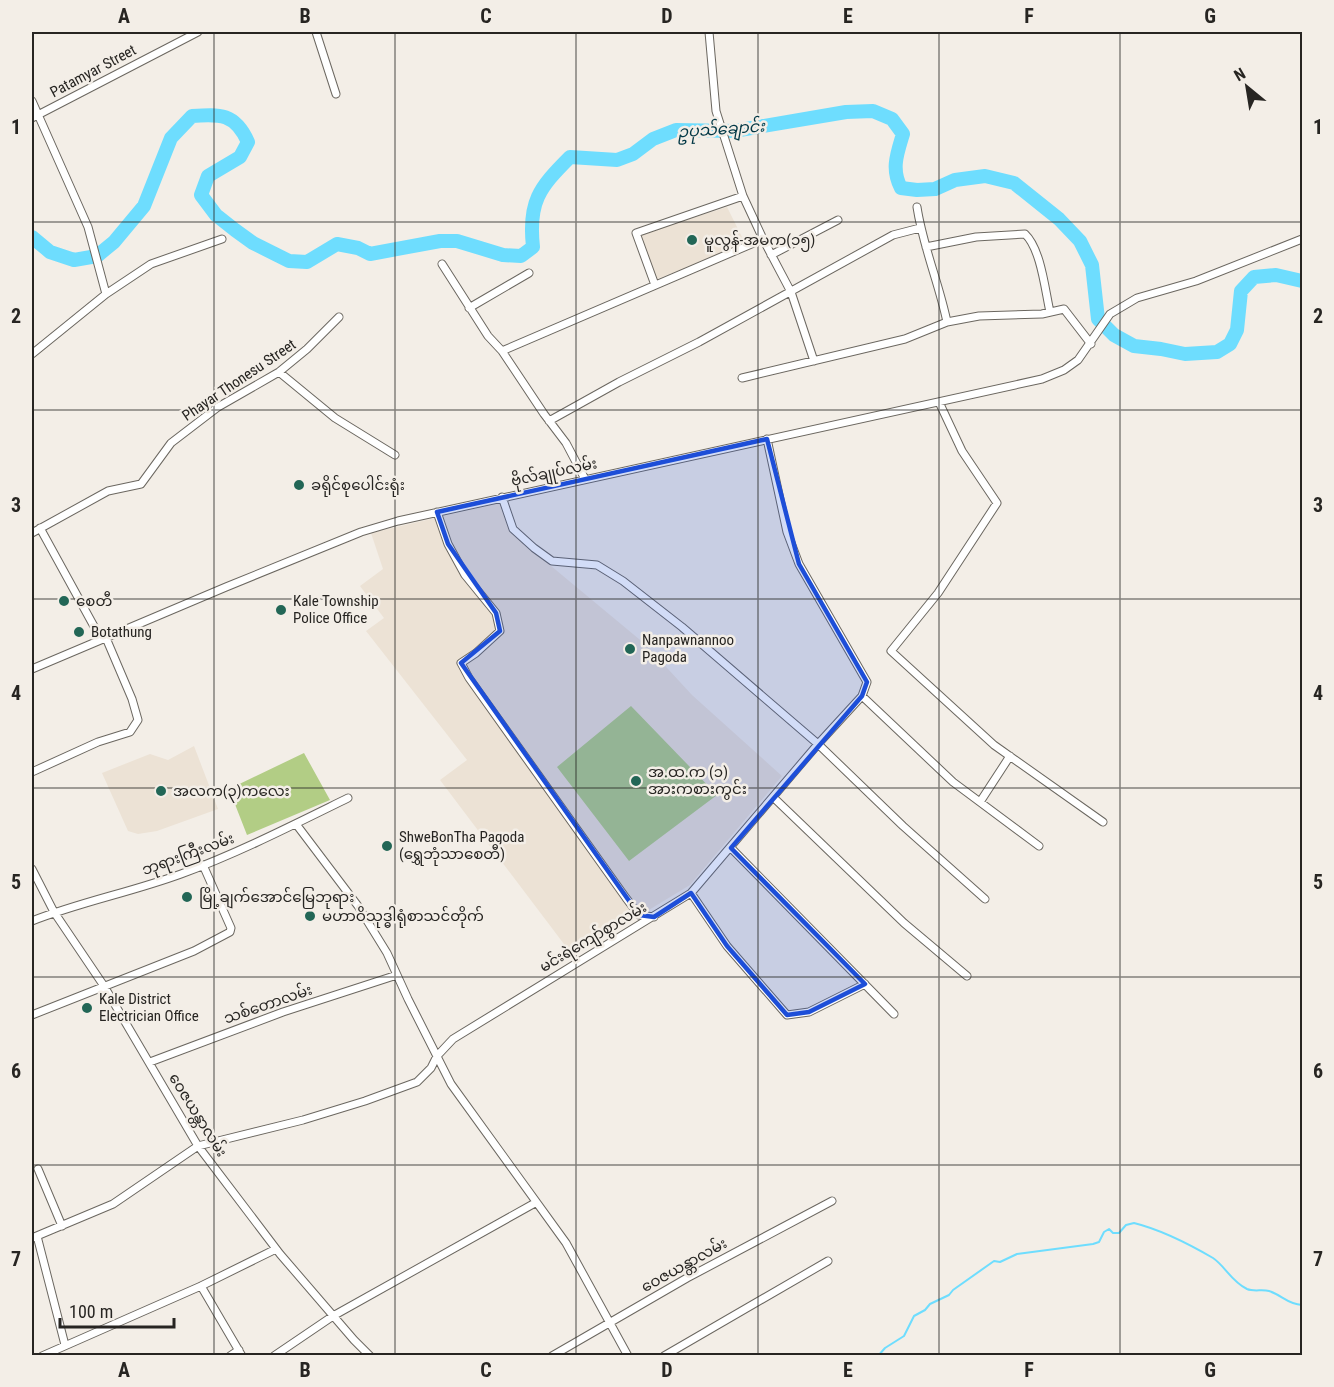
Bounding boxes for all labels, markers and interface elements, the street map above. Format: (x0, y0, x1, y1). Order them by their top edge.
text: A (118, 4, 130, 28)
text: B (299, 4, 311, 28)
text: C (480, 4, 492, 28)
text: D (661, 4, 673, 28)
text: E (843, 4, 853, 28)
text: F (1024, 4, 1034, 28)
text: G (1204, 4, 1216, 28)
street label: Patamyar Street (47, 41, 139, 101)
north arrow (1217, 57, 1277, 117)
text: N (1231, 64, 1249, 85)
water label: ဥပုသ်ချောင်း (677, 114, 767, 146)
text: 1 (11, 115, 21, 139)
text: 1 (1313, 115, 1323, 139)
place label: မူလွန်-အမက(၁၅) (704, 230, 815, 252)
marker: မူလွန်-အမက(၁၅) (685, 233, 699, 247)
text: 2 (11, 304, 21, 328)
text: 2 (1313, 304, 1323, 328)
street label: Phayar Thonesu Street (179, 335, 299, 425)
street label: ဗိုလ်ချုပ်လမ်း (509, 453, 599, 493)
place label: ခရိုင်စုပေါင်းရုံး (311, 475, 405, 497)
marker: ခရိုင်စုပေါင်းရုံး (292, 478, 306, 492)
text: 3 (11, 493, 21, 517)
text: 3 (1313, 493, 1323, 517)
place label: စေတီ (76, 591, 112, 610)
place label: Kale Township Police Office (293, 592, 379, 627)
marker: စေတီ (57, 594, 71, 608)
marker: Kale Township Police Office (274, 603, 288, 617)
place label: Botathung (91, 623, 152, 641)
marker: Botathung (72, 625, 86, 639)
place label: Nanpawnannoo Pagoda (642, 631, 734, 666)
marker: Nanpawnannoo Pagoda (623, 642, 637, 656)
text: 4 (11, 681, 21, 705)
text: 4 (1313, 681, 1323, 705)
place label: အ.ထ.က (၁) အားကစားကွင်း (648, 763, 747, 800)
marker: အ.ထ.က (၁) အားကစားကွင်း (629, 774, 643, 788)
place label: အလက(၃)ကလေး (173, 782, 290, 803)
marker: အလက(၃)ကလေး (154, 784, 168, 798)
street label: ဘုရားကြီးလမ်း (139, 828, 238, 882)
place label: ShweBonTha Pagoda (ရွှေဘုံသာစေတီ) (399, 828, 524, 866)
marker: ShweBonTha Pagoda (ရွှေဘုံသာစေတီ) (380, 839, 394, 853)
text: 5 (11, 870, 21, 894)
text: 5 (1313, 870, 1323, 894)
place label: မြို့ချက်အောင်မြေဘုရား (199, 887, 354, 909)
marker: မြို့ချက်အောင်မြေဘုရား (180, 890, 194, 904)
street label: မင်းရဲကျော်စွာလမ်း (536, 897, 651, 979)
place label: မဟာဝိသုဒ္ဓါရုံစာသင်တိုက် (322, 906, 484, 928)
marker: မဟာဝိသုဒ္ဓါရုံစာသင်တိုက် (303, 909, 317, 923)
street label: သစ်တောလမ်း (221, 980, 315, 1028)
place label: Kale District Electrician Office (99, 990, 199, 1025)
marker: Kale District Electrician Office (80, 1001, 94, 1015)
text: 6 (11, 1059, 21, 1083)
text: 6 (1313, 1059, 1323, 1083)
street label: ဝေဇယန္တာလမ်း (163, 1069, 232, 1162)
street label: ဝေဇယန္တာလမ်း (638, 1233, 731, 1299)
text: 7 (11, 1247, 21, 1271)
text: 7 (1313, 1247, 1323, 1271)
scale bar (60, 1291, 174, 1329)
text: 100 m (69, 1301, 113, 1322)
text: A (118, 1358, 130, 1382)
text: B (299, 1358, 311, 1382)
text: C (480, 1358, 492, 1382)
text: D (661, 1358, 673, 1382)
text: E (843, 1358, 853, 1382)
text: F (1024, 1358, 1034, 1382)
text: G (1204, 1358, 1216, 1382)

